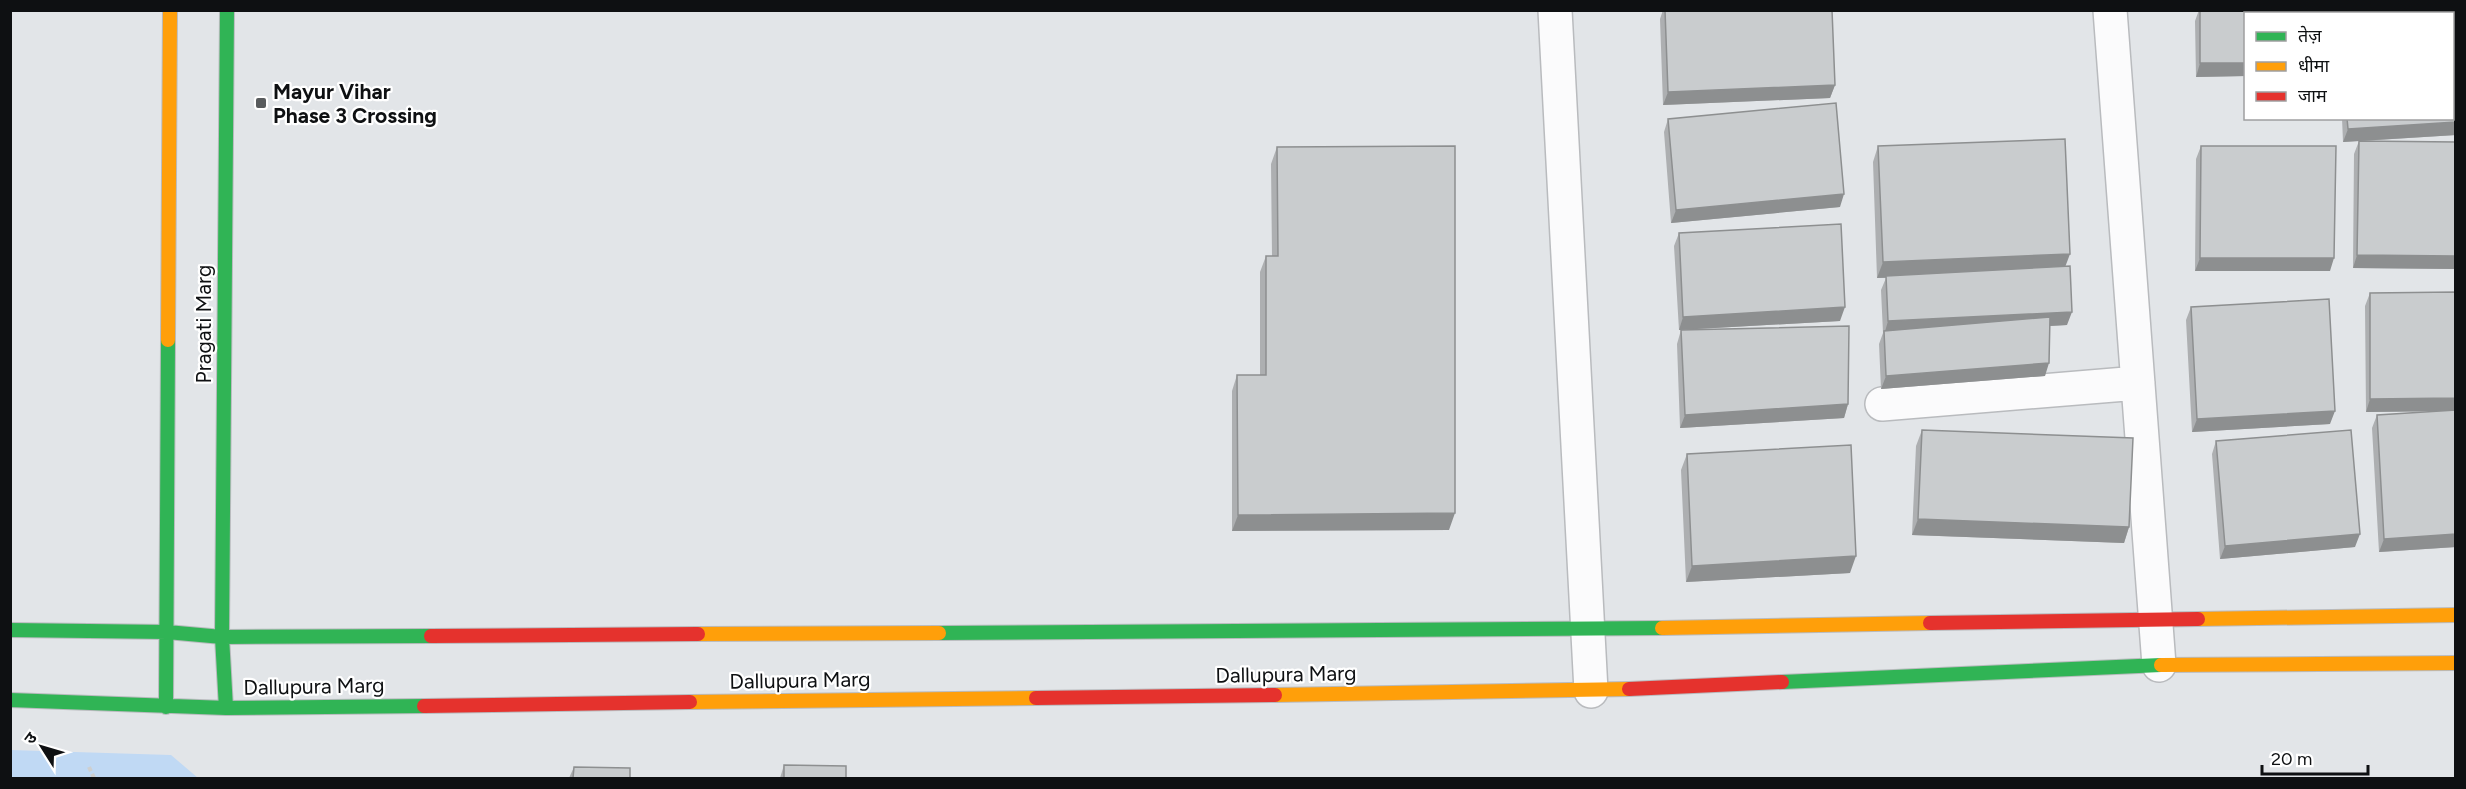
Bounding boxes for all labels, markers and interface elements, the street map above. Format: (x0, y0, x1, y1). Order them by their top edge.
legend (2244, 12, 2454, 120)
text: तेज़ (2298, 25, 2322, 47)
text: धीमा (2298, 55, 2329, 77)
place label: Mayur Vihar Phase 3 Crossing (273, 79, 437, 128)
text: जाम (2298, 85, 2328, 107)
marker: Mayur Vihar Phase 3 Crossing (254, 96, 268, 110)
street label: Pragati Marg (191, 265, 216, 383)
street label: Dallupura Marg (1215, 660, 1357, 688)
street label: Dallupura Marg (729, 666, 871, 694)
street label: Dallupura Marg (243, 672, 385, 700)
north arrow (12, 717, 72, 777)
text: उ (20, 728, 41, 748)
scale bar (2262, 738, 2368, 776)
text: 20 m (2271, 748, 2312, 770)

